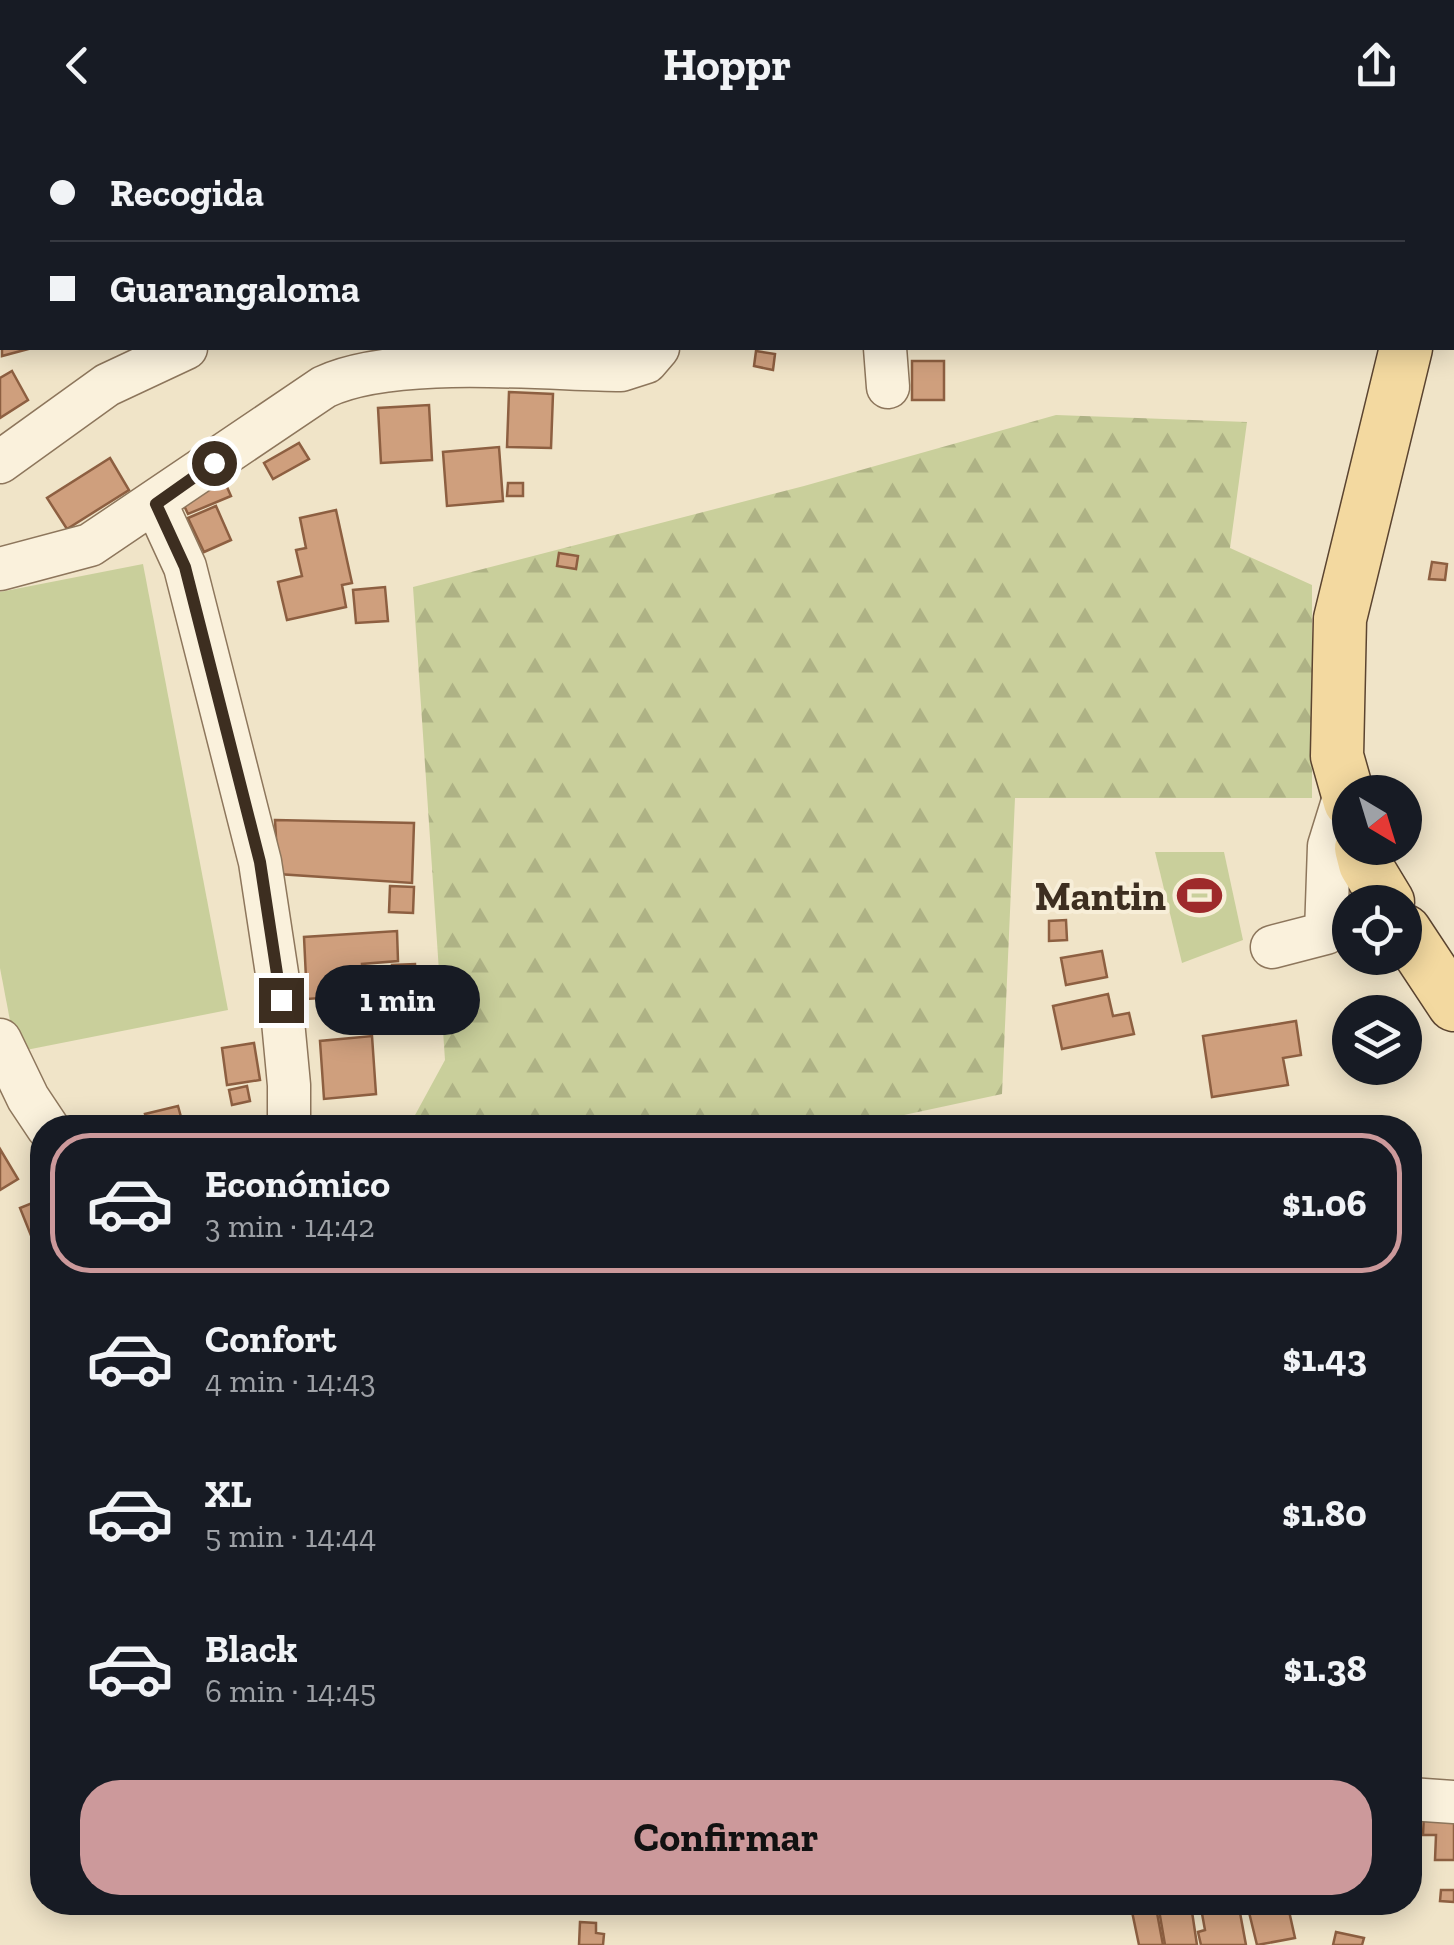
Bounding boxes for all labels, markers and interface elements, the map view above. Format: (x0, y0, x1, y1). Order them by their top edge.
icon: back (50, 38, 105, 93)
text: Hoppr (663, 38, 791, 92)
icon: share (1349, 38, 1404, 93)
text: Recogida (110, 170, 264, 216)
text: Guarangaloma (110, 266, 360, 312)
route start (192, 441, 237, 486)
north arrow (1332, 775, 1422, 865)
map controls (1332, 775, 1422, 1085)
place label: Mantin (1035, 872, 1166, 920)
sports icon: Mantin (1175, 872, 1223, 920)
button: locate (1332, 885, 1422, 975)
callout: 1 min (316, 965, 481, 1035)
route end (259, 978, 304, 1023)
text: 1 min (360, 981, 435, 1019)
button: layers (1332, 995, 1422, 1085)
icon: car (85, 1158, 175, 1248)
text: Económico (205, 1161, 390, 1207)
text: $1.06 (1282, 1180, 1367, 1226)
text: 3 min · 14:42 (205, 1207, 375, 1245)
icon: car (85, 1313, 175, 1403)
text: Confort (205, 1316, 336, 1362)
text: $1.43 (1282, 1335, 1367, 1381)
text: 4 min · 14:43 (205, 1362, 376, 1400)
icon: car (85, 1468, 175, 1558)
text: XL (205, 1471, 252, 1517)
text: $1.80 (1282, 1490, 1367, 1536)
text: 5 min · 14:44 (205, 1517, 376, 1555)
icon: car (85, 1623, 175, 1713)
text: Black (205, 1626, 298, 1672)
text: $1.38 (1284, 1645, 1367, 1691)
text: 6 min · 14:45 (205, 1672, 376, 1710)
button: Confirmar (80, 1780, 1372, 1895)

